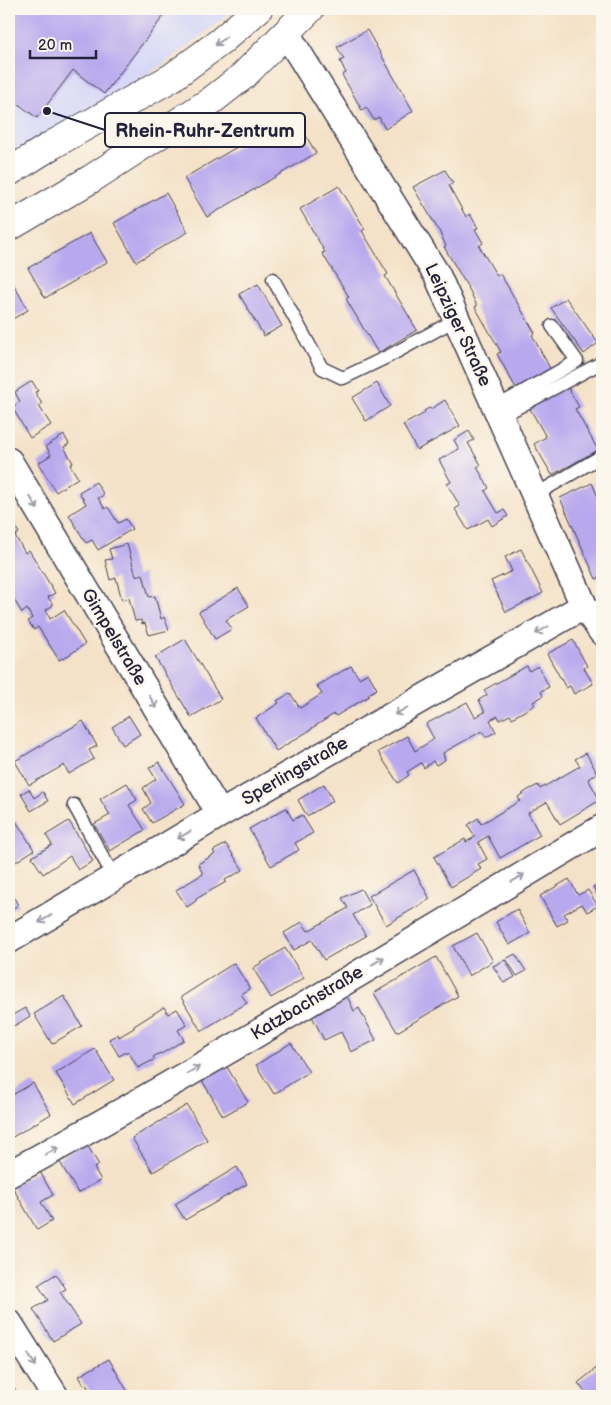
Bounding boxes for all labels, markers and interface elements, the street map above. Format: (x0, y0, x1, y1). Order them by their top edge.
scale bar (30, 28, 96, 60)
one-way arrow (215, 35, 228, 46)
text: 20 m (38, 36, 72, 55)
callout: Rhein-Ruhr-Zentrum (105, 113, 305, 147)
text: Rhein-Ruhr-Zentrum (115, 120, 295, 143)
street label: Leipziger Straße (420, 260, 496, 390)
one-way arrow (29, 495, 39, 509)
street label: Gimpelstraße (77, 585, 151, 689)
one-way arrow (535, 626, 550, 635)
one-way arrow (149, 695, 159, 709)
one-way arrow (394, 706, 408, 716)
street label: Sperlingstraße (238, 732, 352, 810)
one-way arrow (178, 831, 192, 841)
one-way arrow (510, 873, 524, 883)
one-way arrow (38, 914, 52, 924)
one-way arrow (371, 956, 385, 966)
street label: Katzbachstraße (247, 961, 367, 1045)
one-way arrow (185, 1065, 199, 1075)
one-way arrow (44, 1145, 58, 1155)
one-way arrow (27, 1352, 37, 1366)

